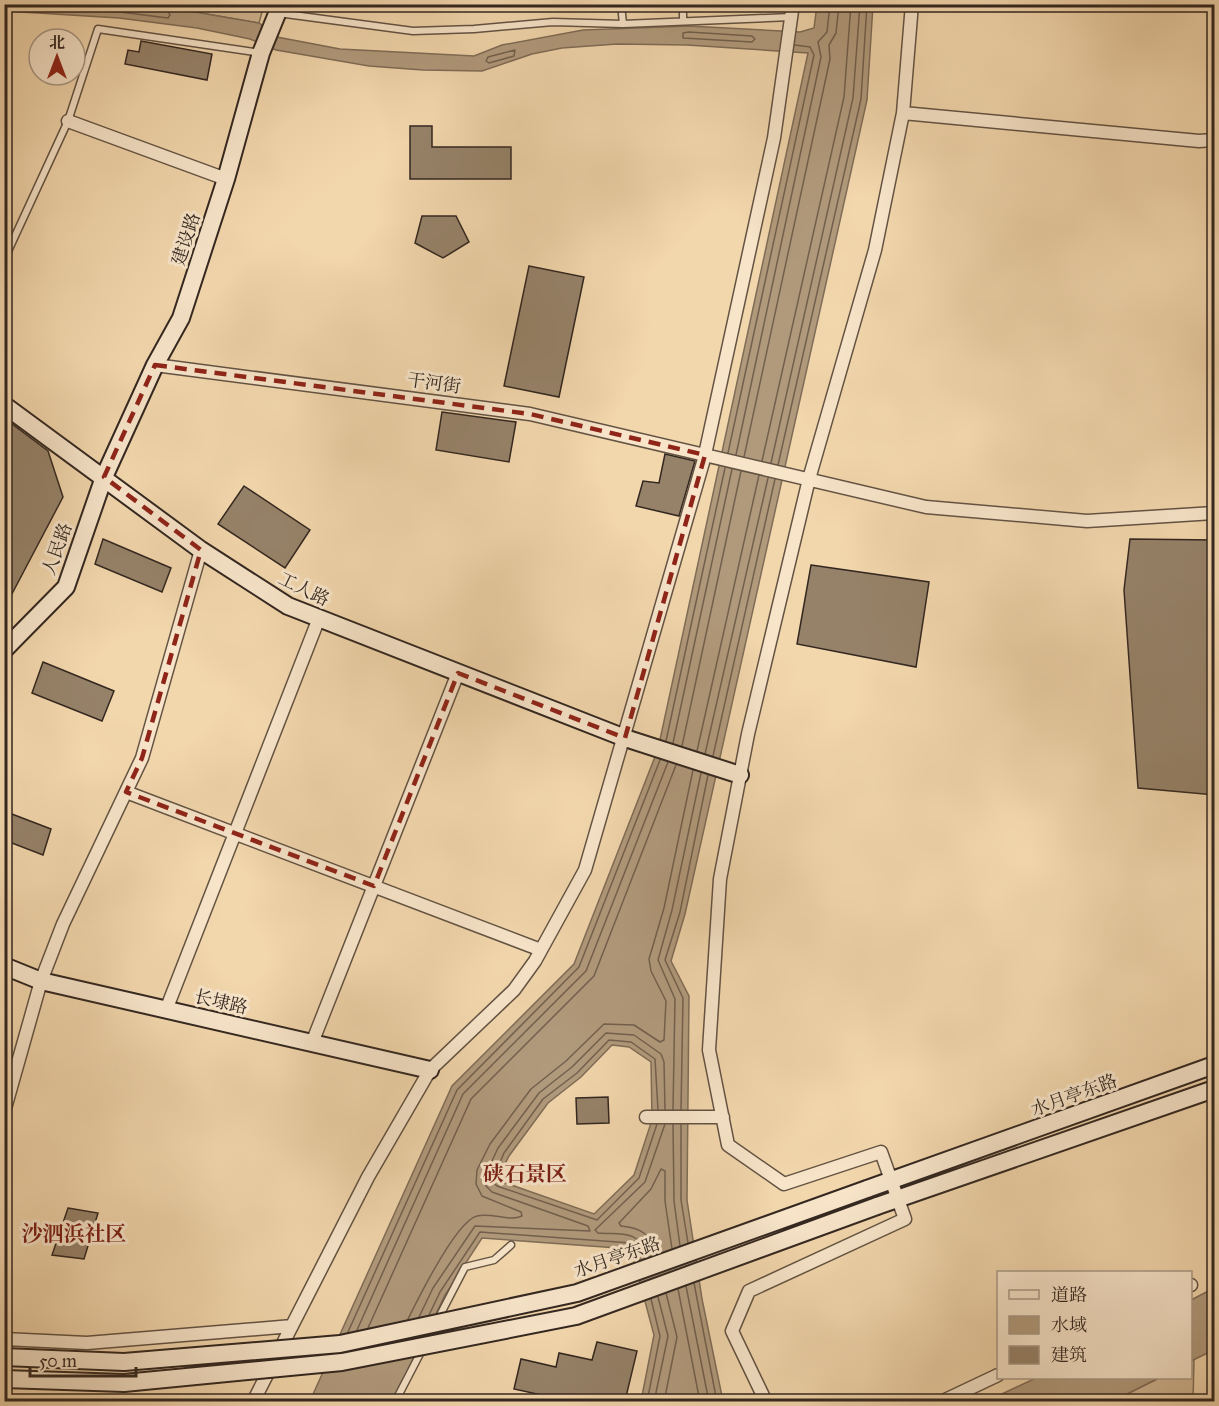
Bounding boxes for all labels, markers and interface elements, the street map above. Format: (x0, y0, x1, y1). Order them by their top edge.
north arrow (27, 27, 87, 87)
text: 北 (49, 33, 65, 52)
street label: 建设路 (167, 210, 205, 268)
street label: 干河街 (406, 368, 462, 398)
street label: 人民路 (37, 520, 77, 578)
street label: 工人路 (275, 567, 333, 611)
street label: 长埭路 (192, 985, 250, 1019)
street label: 水月亭东路 (1028, 1069, 1120, 1121)
district label: 硖石景区 (483, 1161, 567, 1187)
district label: 沙泗浜社区 (22, 1221, 127, 1247)
street label: 水月亭东路 (571, 1232, 663, 1282)
legend (997, 1271, 1192, 1379)
text: 道路 (1051, 1284, 1087, 1306)
text: 水域 (1051, 1314, 1087, 1336)
scale bar (30, 1340, 136, 1378)
text: 建筑 (1051, 1344, 1087, 1366)
text: 50 m (39, 1350, 77, 1372)

